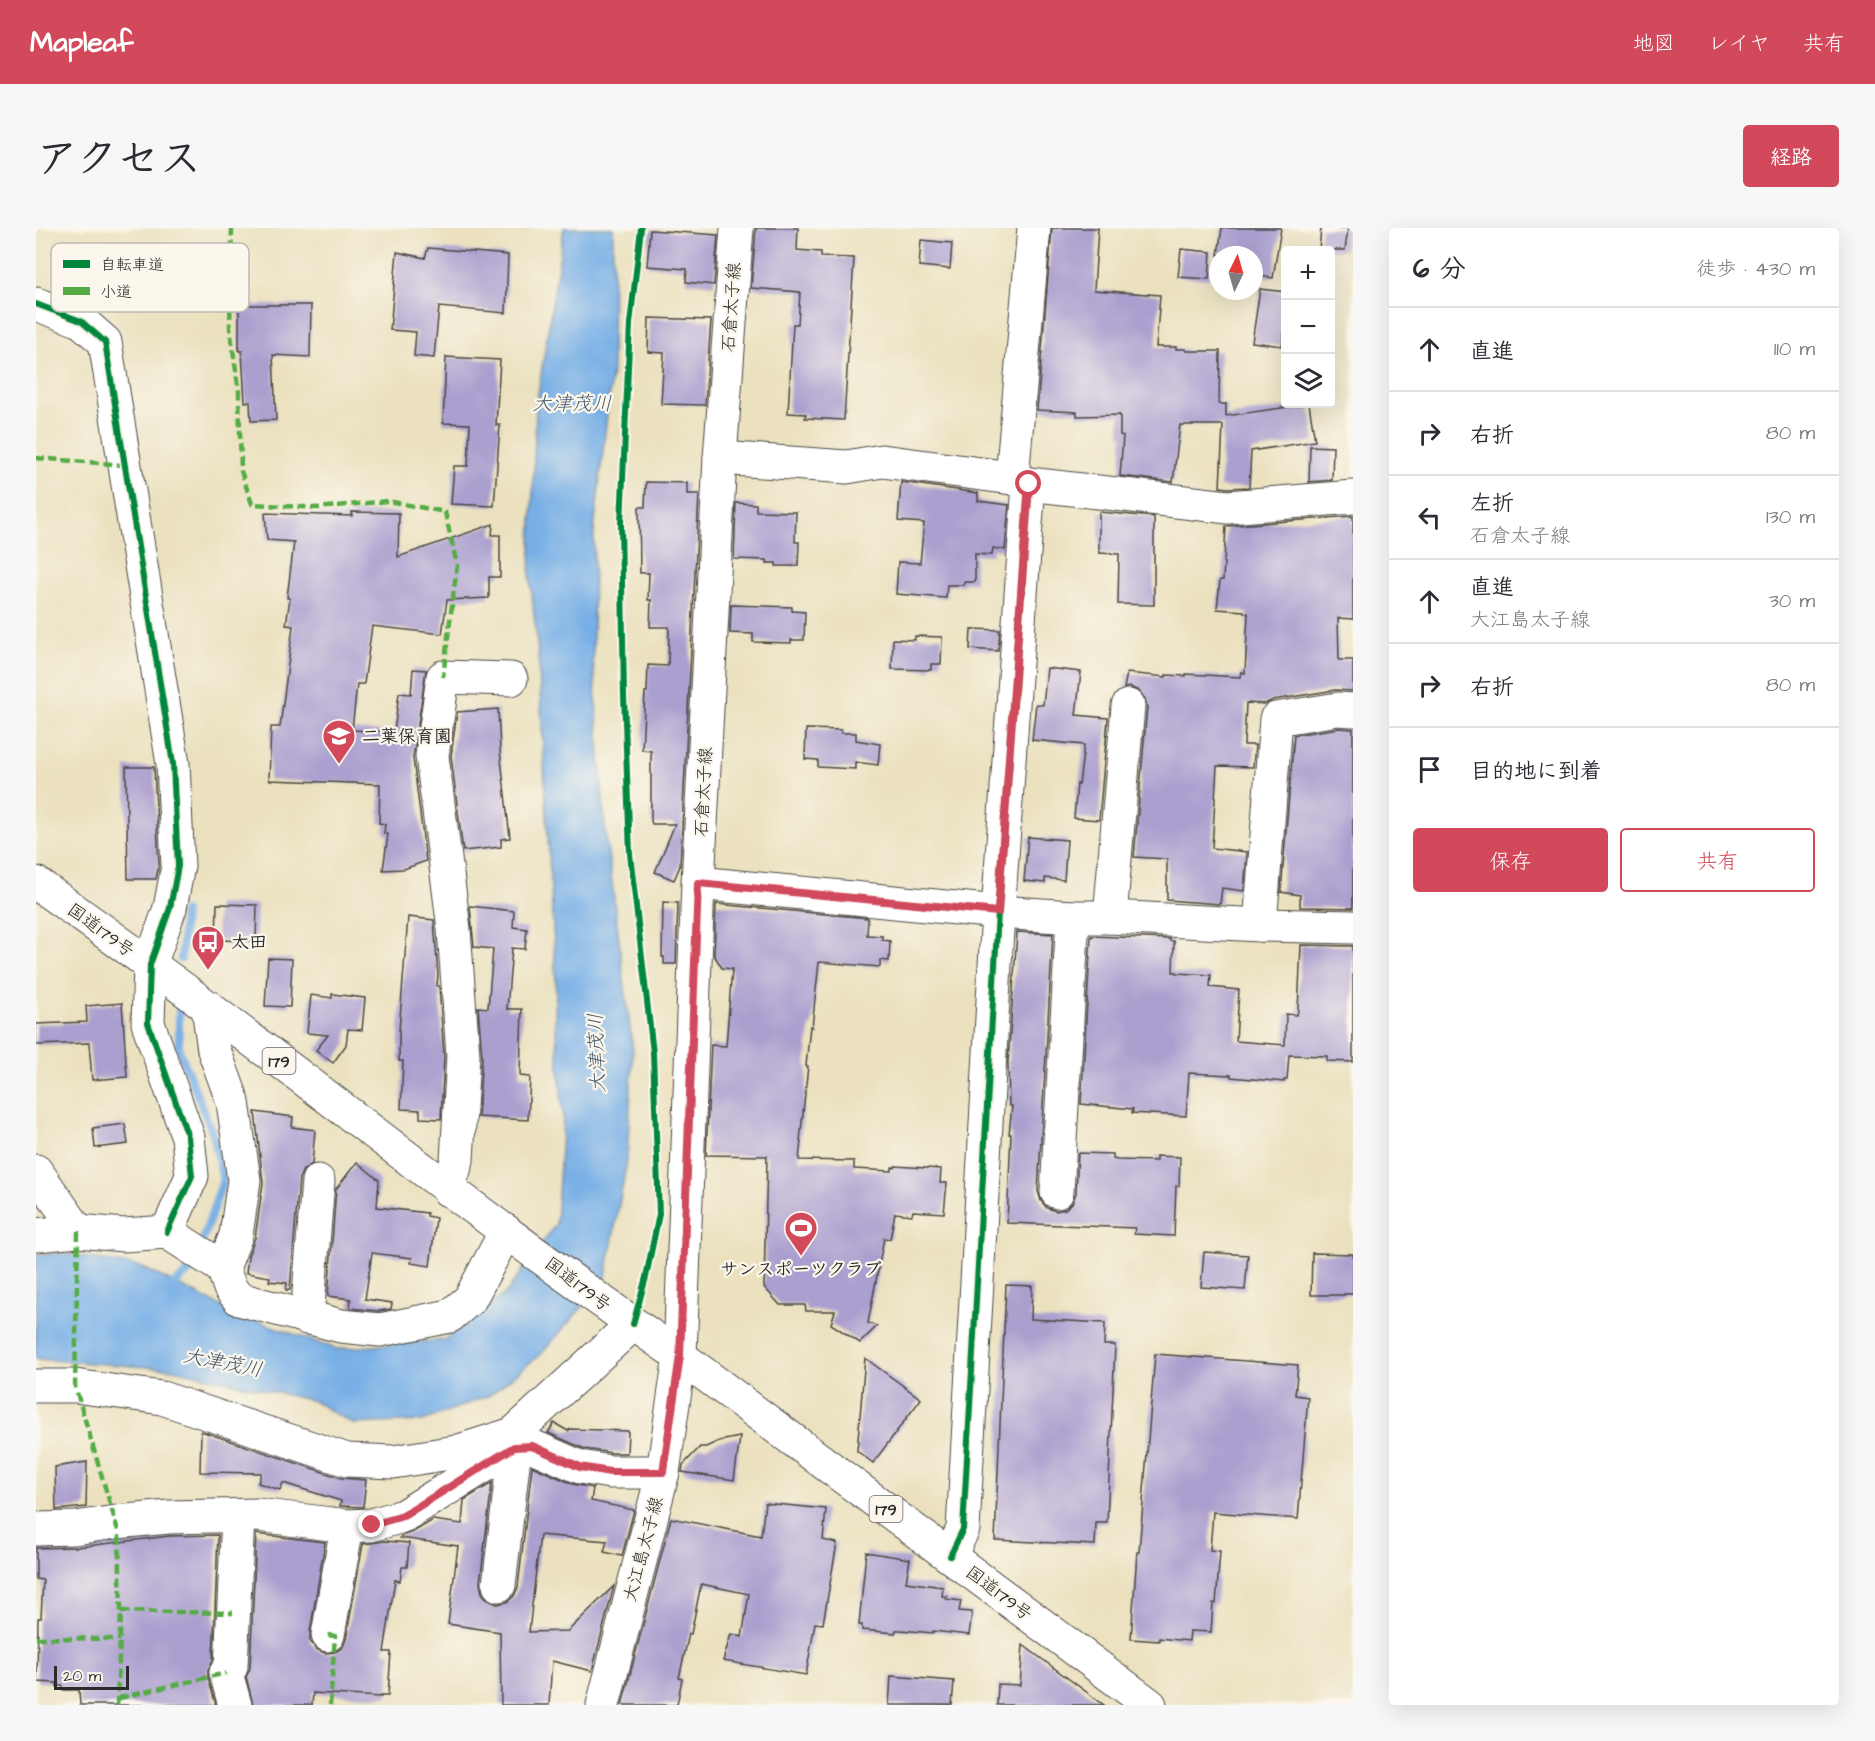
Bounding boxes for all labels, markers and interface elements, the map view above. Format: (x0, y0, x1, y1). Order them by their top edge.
text: Mapleaf (30, 23, 133, 62)
text: 地図 (1633, 29, 1675, 58)
text: レイヤ (1708, 29, 1770, 58)
text: 共有 (1803, 29, 1845, 58)
button: 経路 (1743, 125, 1839, 187)
text: アクセス (36, 131, 201, 189)
legend (51, 243, 249, 312)
north arrow (1209, 246, 1263, 300)
map controls (1281, 246, 1335, 408)
button: + (1281, 246, 1335, 300)
text: 6 分 (1413, 251, 1466, 287)
text: 自転車道 (100, 254, 164, 276)
text: 徒歩 · 430 m (1696, 255, 1815, 283)
street label: 石倉太子線 (716, 261, 747, 353)
text: 小道 (100, 281, 132, 303)
button: − (1281, 300, 1335, 354)
icon: ahead (1413, 333, 1446, 366)
text: 110 m (1774, 335, 1815, 363)
text: 直進 (1470, 336, 1514, 367)
button: layers (1281, 354, 1335, 408)
water label: 大津茂川 (532, 390, 612, 418)
icon: right (1413, 417, 1446, 450)
text: 80 m (1766, 419, 1815, 447)
text: 右折 (1470, 420, 1514, 451)
route start (1015, 470, 1041, 496)
text: 左折 (1470, 488, 1514, 519)
icon: left (1413, 501, 1446, 534)
text: 130 m (1766, 503, 1815, 531)
text: 石倉太子線 (1470, 522, 1570, 550)
text: 直進 (1470, 572, 1514, 603)
icon: ahead (1413, 585, 1446, 618)
text: 30 m (1769, 587, 1815, 615)
text: 大江島太子線 (1470, 606, 1590, 634)
icon: right (1413, 669, 1446, 702)
text: 80 m (1766, 671, 1815, 699)
text: 右折 (1470, 672, 1514, 703)
school or university icon: 二葉保育園 (321, 718, 357, 765)
place label: 二葉保育園 (362, 724, 452, 749)
street label: 石倉太子線 (689, 746, 718, 838)
icon: arrive (1413, 753, 1446, 786)
text: 目的地に到着 (1470, 756, 1602, 787)
button: 保存 (1413, 828, 1608, 892)
button: 共有 (1620, 828, 1815, 892)
street label: 国道179号 (62, 897, 139, 963)
bus stop icon: 太田 (190, 924, 226, 971)
place label: 太田 (231, 930, 267, 955)
water label: 大津茂川 (582, 1013, 612, 1093)
road number: 179 (262, 1048, 296, 1074)
sports icon: サンスポーツクラブ (783, 1210, 819, 1257)
street label: 国道179号 (539, 1251, 616, 1318)
place label: サンスポーツクラブ (720, 1257, 882, 1282)
water label: 大津茂川 (181, 1342, 265, 1384)
street label: 大江島太子線 (617, 1494, 670, 1605)
road number: 179 (870, 1496, 902, 1522)
route end (358, 1511, 384, 1537)
street label: 国道179号 (960, 1560, 1037, 1627)
scale bar (54, 1663, 129, 1690)
text: 20 m (63, 1665, 101, 1687)

